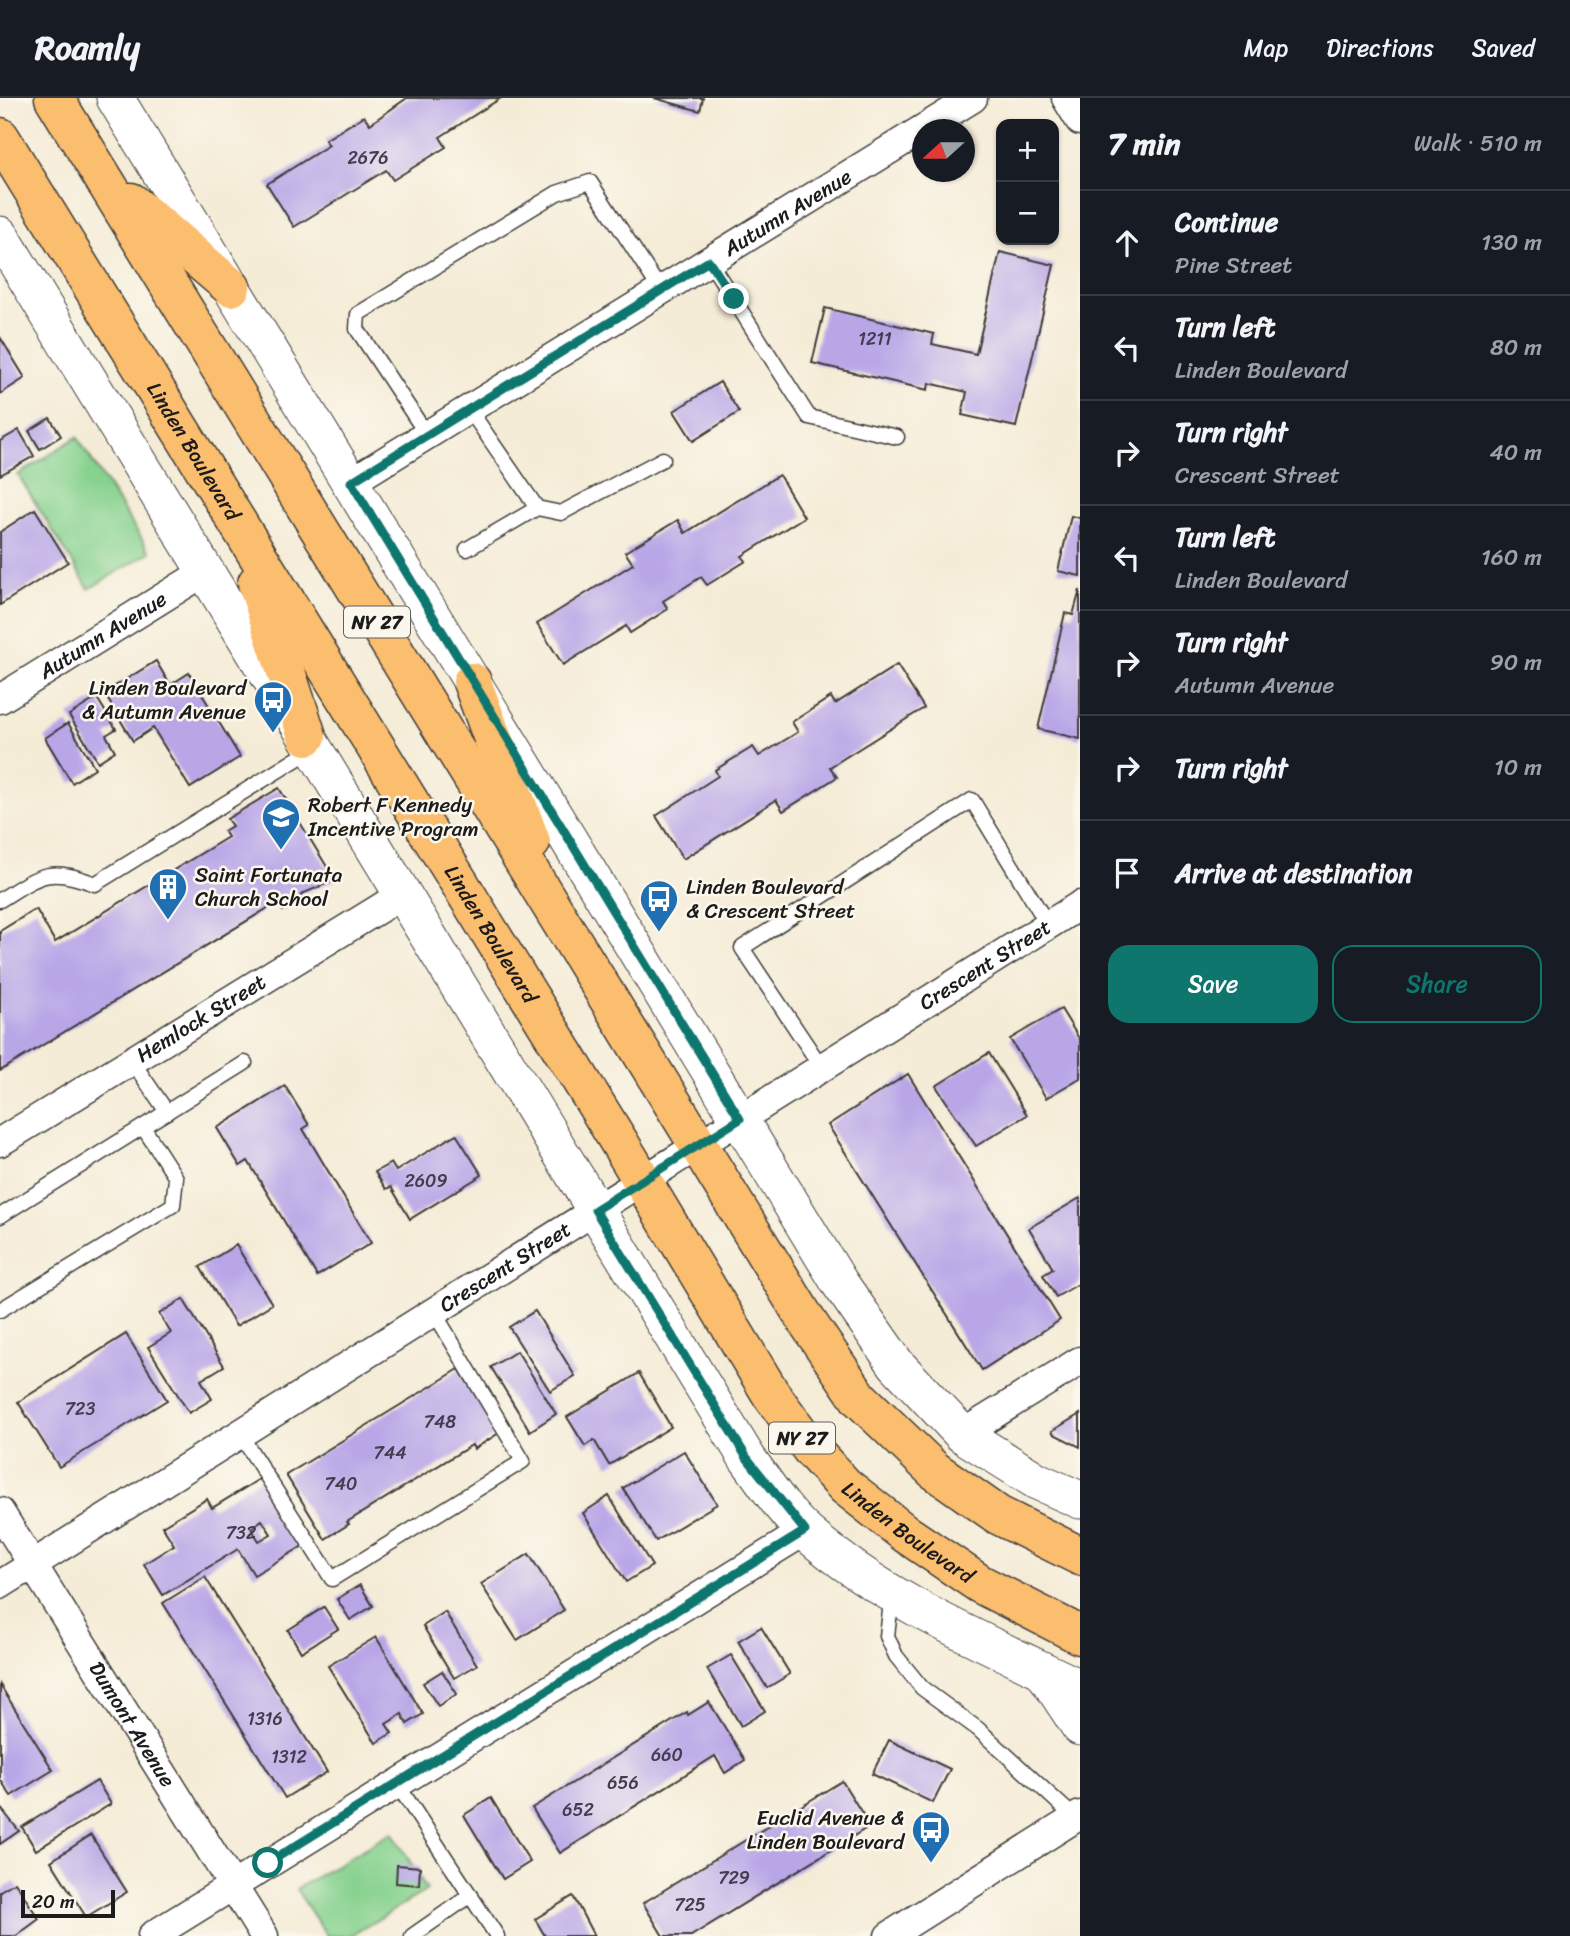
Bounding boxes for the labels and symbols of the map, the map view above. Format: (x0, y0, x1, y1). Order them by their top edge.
north arrow (912, 119, 975, 182)
house number: 2676 (347, 142, 389, 174)
street label: Autumn Avenue (715, 158, 860, 267)
route end (718, 283, 749, 314)
house number: 1211 (858, 323, 892, 355)
street label: Linden Boulevard (136, 374, 252, 530)
street label: Autumn Avenue (30, 580, 175, 690)
road number: NY 27 (344, 607, 410, 638)
place label: Linden Boulevard & Autumn Avenue (82, 669, 248, 731)
bus stop icon: Linden Boulevard & Autumn Avenue (252, 679, 294, 734)
place label: Robert F Kennedy Incentive Program (307, 786, 479, 848)
school or university icon: Robert F Kennedy Incentive Program (260, 796, 302, 851)
place label: Saint Fortunata Church School (195, 856, 343, 918)
street label: Linden Boulevard (433, 857, 549, 1013)
building icon: Saint Fortunata Church School (147, 866, 189, 921)
place label: Linden Boulevard & Crescent Street (686, 868, 855, 930)
bus stop icon: Linden Boulevard & Crescent Street (638, 878, 680, 933)
street label: Crescent Street (911, 909, 1059, 1021)
street label: Hemlock Street (128, 964, 274, 1073)
house number: 2609 (404, 1165, 448, 1197)
street label: Crescent Street (431, 1211, 579, 1323)
house number: 723 (65, 1393, 95, 1425)
house number: 748 (424, 1406, 456, 1438)
road number: NY 27 (769, 1422, 835, 1454)
house number: 744 (374, 1437, 406, 1469)
house number: 740 (325, 1468, 357, 1500)
street label: Linden Boulevard (833, 1471, 984, 1595)
house number: 732 (226, 1517, 256, 1549)
street label: Dumont Avenue (78, 1653, 186, 1795)
house number: 1316 (247, 1703, 283, 1735)
house number: 660 (651, 1739, 683, 1771)
house number: 1312 (271, 1741, 307, 1773)
house number: 656 (607, 1767, 639, 1799)
house number: 652 (562, 1794, 594, 1826)
place label: Euclid Avenue & Linden Boulevard (747, 1799, 906, 1861)
bus stop icon: Euclid Avenue & Linden Boulevard (910, 1809, 952, 1864)
route start (252, 1847, 283, 1878)
house number: 729 (718, 1862, 750, 1894)
scale bar (21, 1887, 116, 1919)
house number: 725 (674, 1889, 706, 1921)

